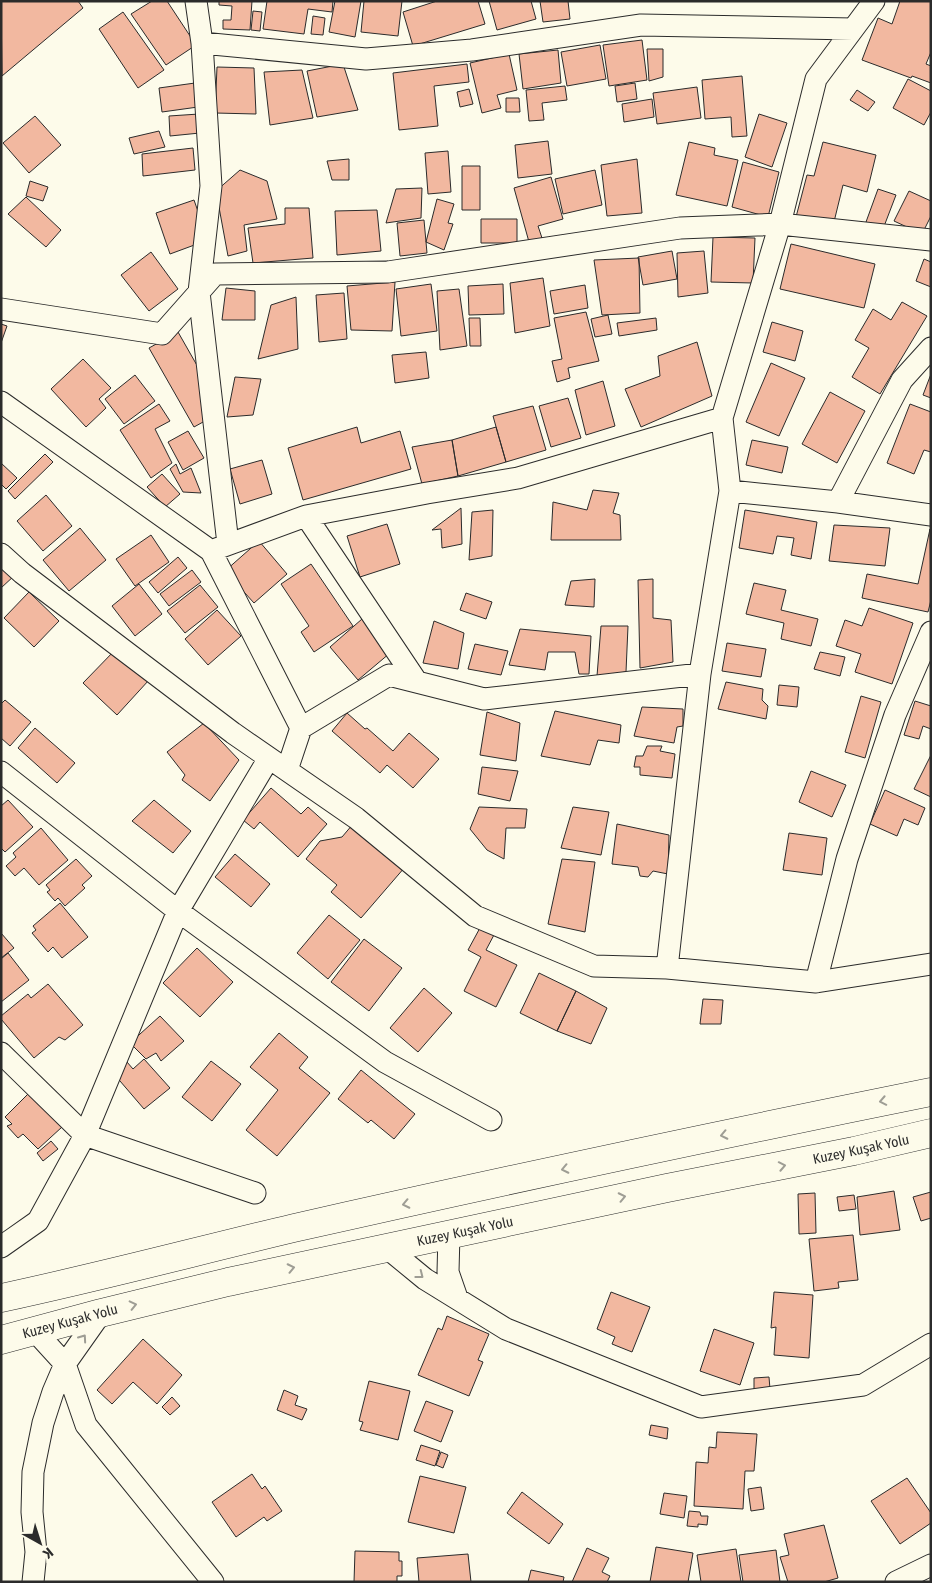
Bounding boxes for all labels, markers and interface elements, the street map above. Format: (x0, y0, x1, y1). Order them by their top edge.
one-way arrow (879, 1096, 887, 1106)
one-way arrow (720, 1129, 728, 1140)
street label: Kuzey Kuşak Yolu (811, 1131, 911, 1168)
one-way arrow (777, 1161, 786, 1171)
one-way arrow (561, 1163, 570, 1174)
one-way arrow (618, 1193, 627, 1203)
one-way arrow (402, 1198, 411, 1209)
street label: Kuzey Kuşak Yolu (415, 1213, 515, 1250)
one-way arrow (287, 1263, 296, 1274)
one-way arrow (414, 1269, 423, 1277)
one-way arrow (129, 1300, 137, 1311)
street label: Kuzey Kuşak Yolu (21, 1301, 120, 1342)
one-way arrow (77, 1334, 86, 1344)
north arrow (15, 1518, 65, 1568)
text: K (39, 1544, 56, 1562)

